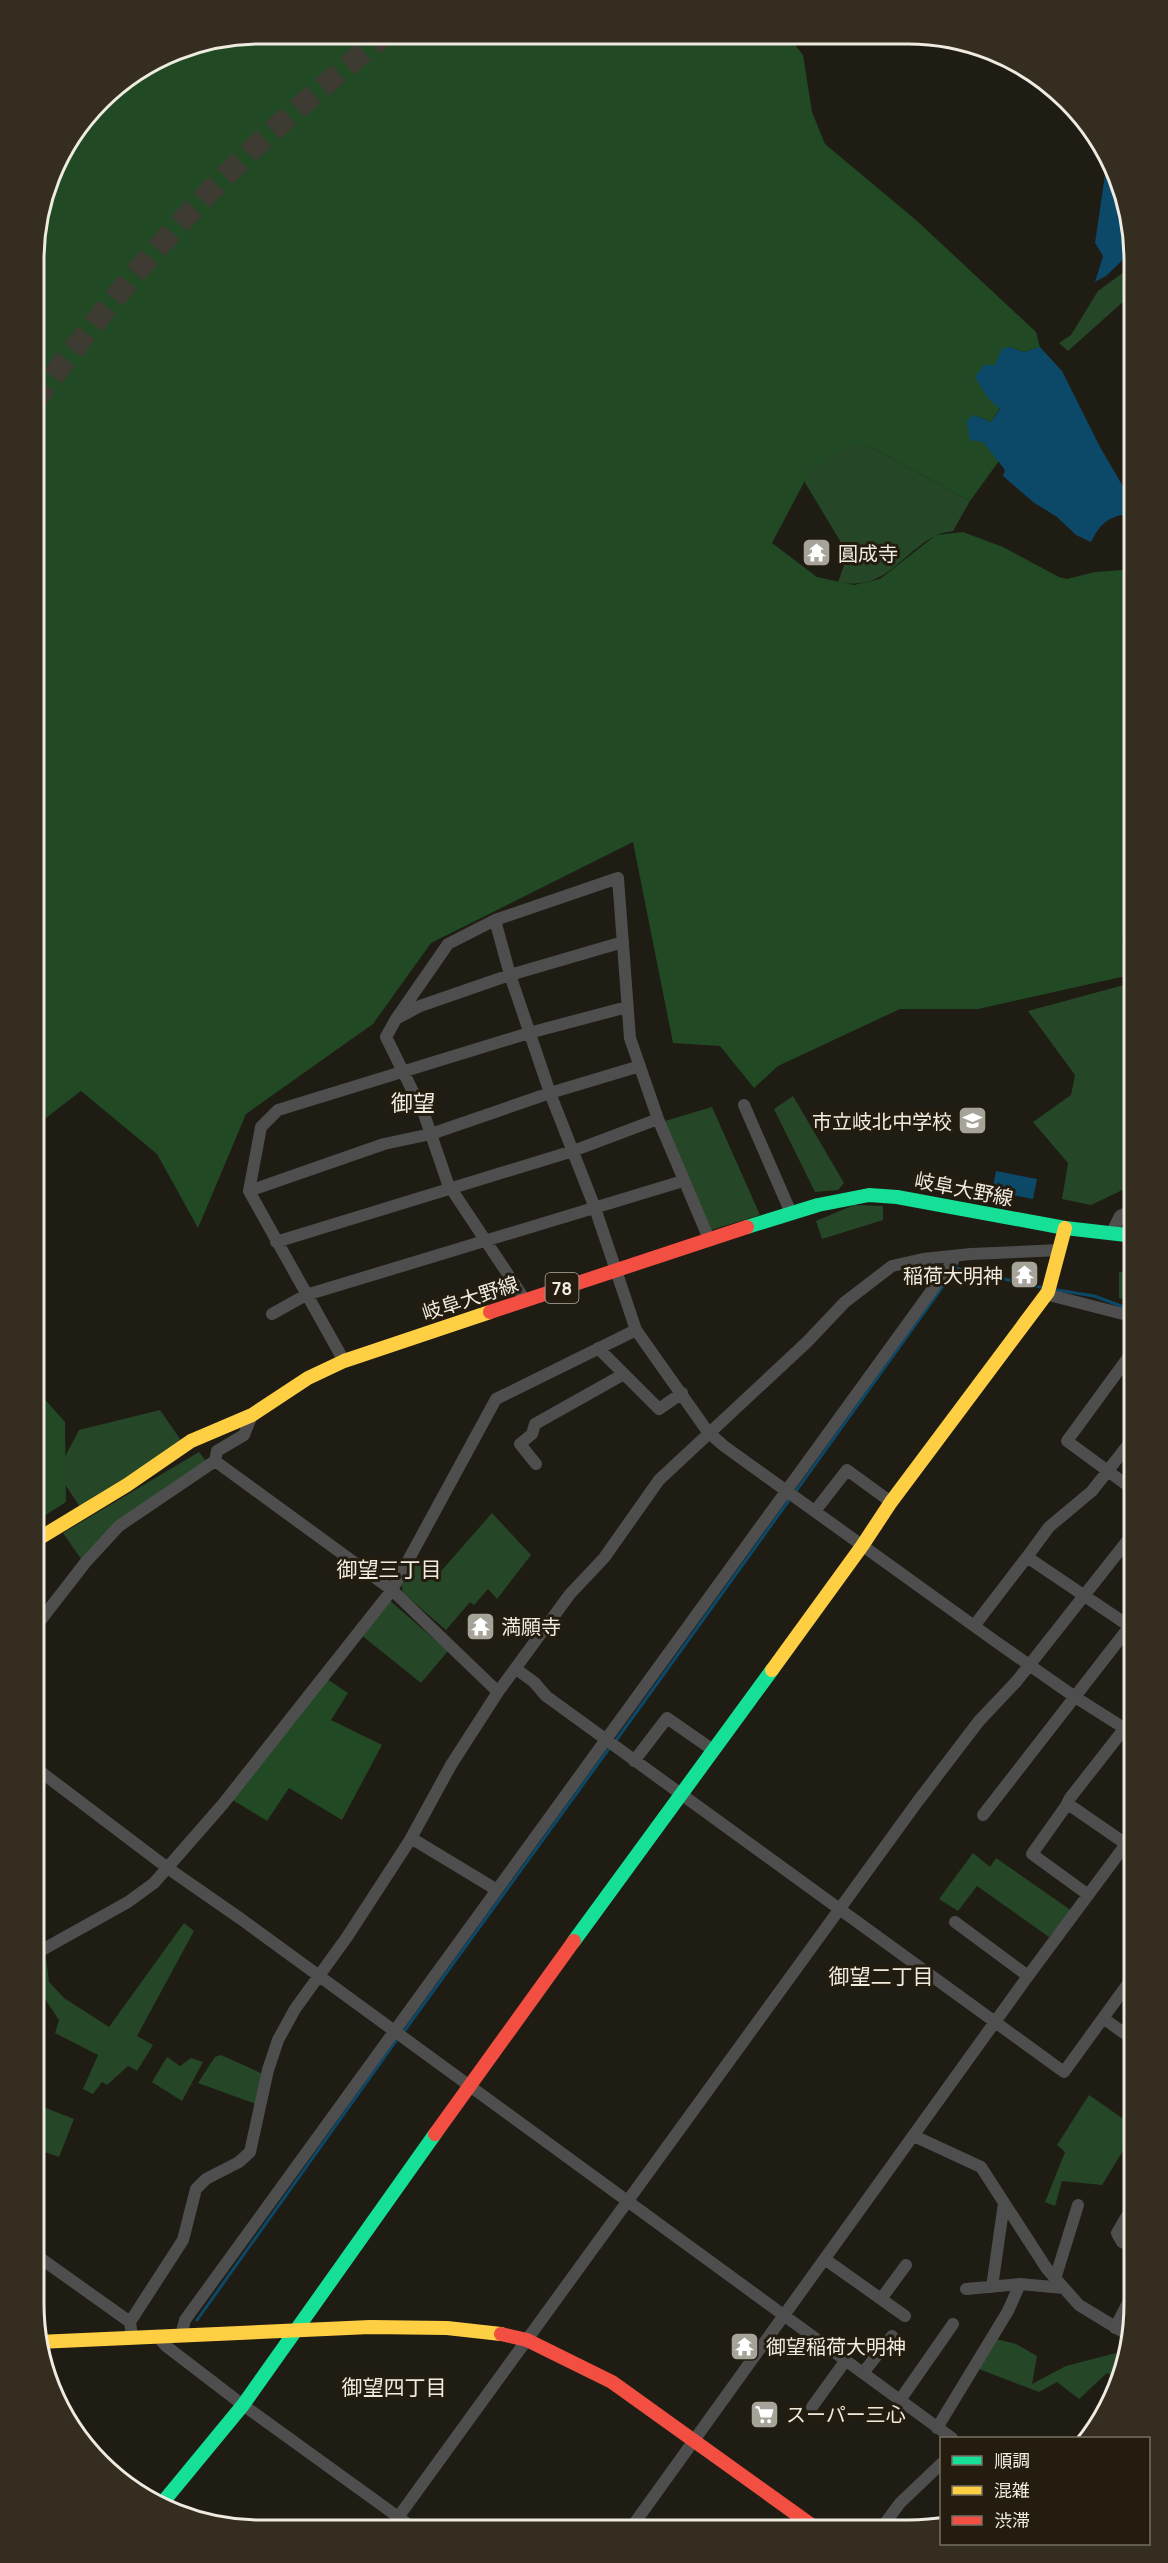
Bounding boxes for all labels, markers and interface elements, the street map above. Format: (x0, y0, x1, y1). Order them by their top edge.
temple icon: 圓成寺 (801, 537, 833, 569)
place label: 圓成寺 (838, 540, 898, 567)
district label: 御望 (391, 1088, 435, 1118)
school or university icon: 市立岐北中学校 (957, 1105, 989, 1137)
place label: 市立岐北中学校 (812, 1108, 952, 1135)
street label: 岐阜大野線 (912, 1166, 1016, 1212)
temple icon: 稲荷大明神 (1008, 1259, 1040, 1291)
place label: 稲荷大明神 (903, 1262, 1003, 1289)
street label: 岐阜大野線 (418, 1270, 522, 1326)
road number: 78 (546, 1273, 578, 1303)
district label: 御望三丁目 (337, 1555, 442, 1583)
temple icon: 満願寺 (464, 1610, 496, 1642)
place label: 満願寺 (501, 1613, 561, 1640)
district label: 御望二丁目 (829, 1962, 934, 1990)
temple icon: 御望稲荷大明神 (729, 2330, 761, 2362)
place label: 御望稲荷大明神 (766, 2333, 906, 2360)
district label: 御望四丁目 (342, 2373, 447, 2401)
supermarket icon: スーパー三心 (749, 2398, 781, 2430)
place label: スーパー三心 (786, 2401, 906, 2428)
legend (940, 2437, 1150, 2545)
text: 順調 (994, 2448, 1030, 2472)
text: 混雑 (994, 2478, 1030, 2502)
text: 渋滞 (994, 2508, 1030, 2532)

